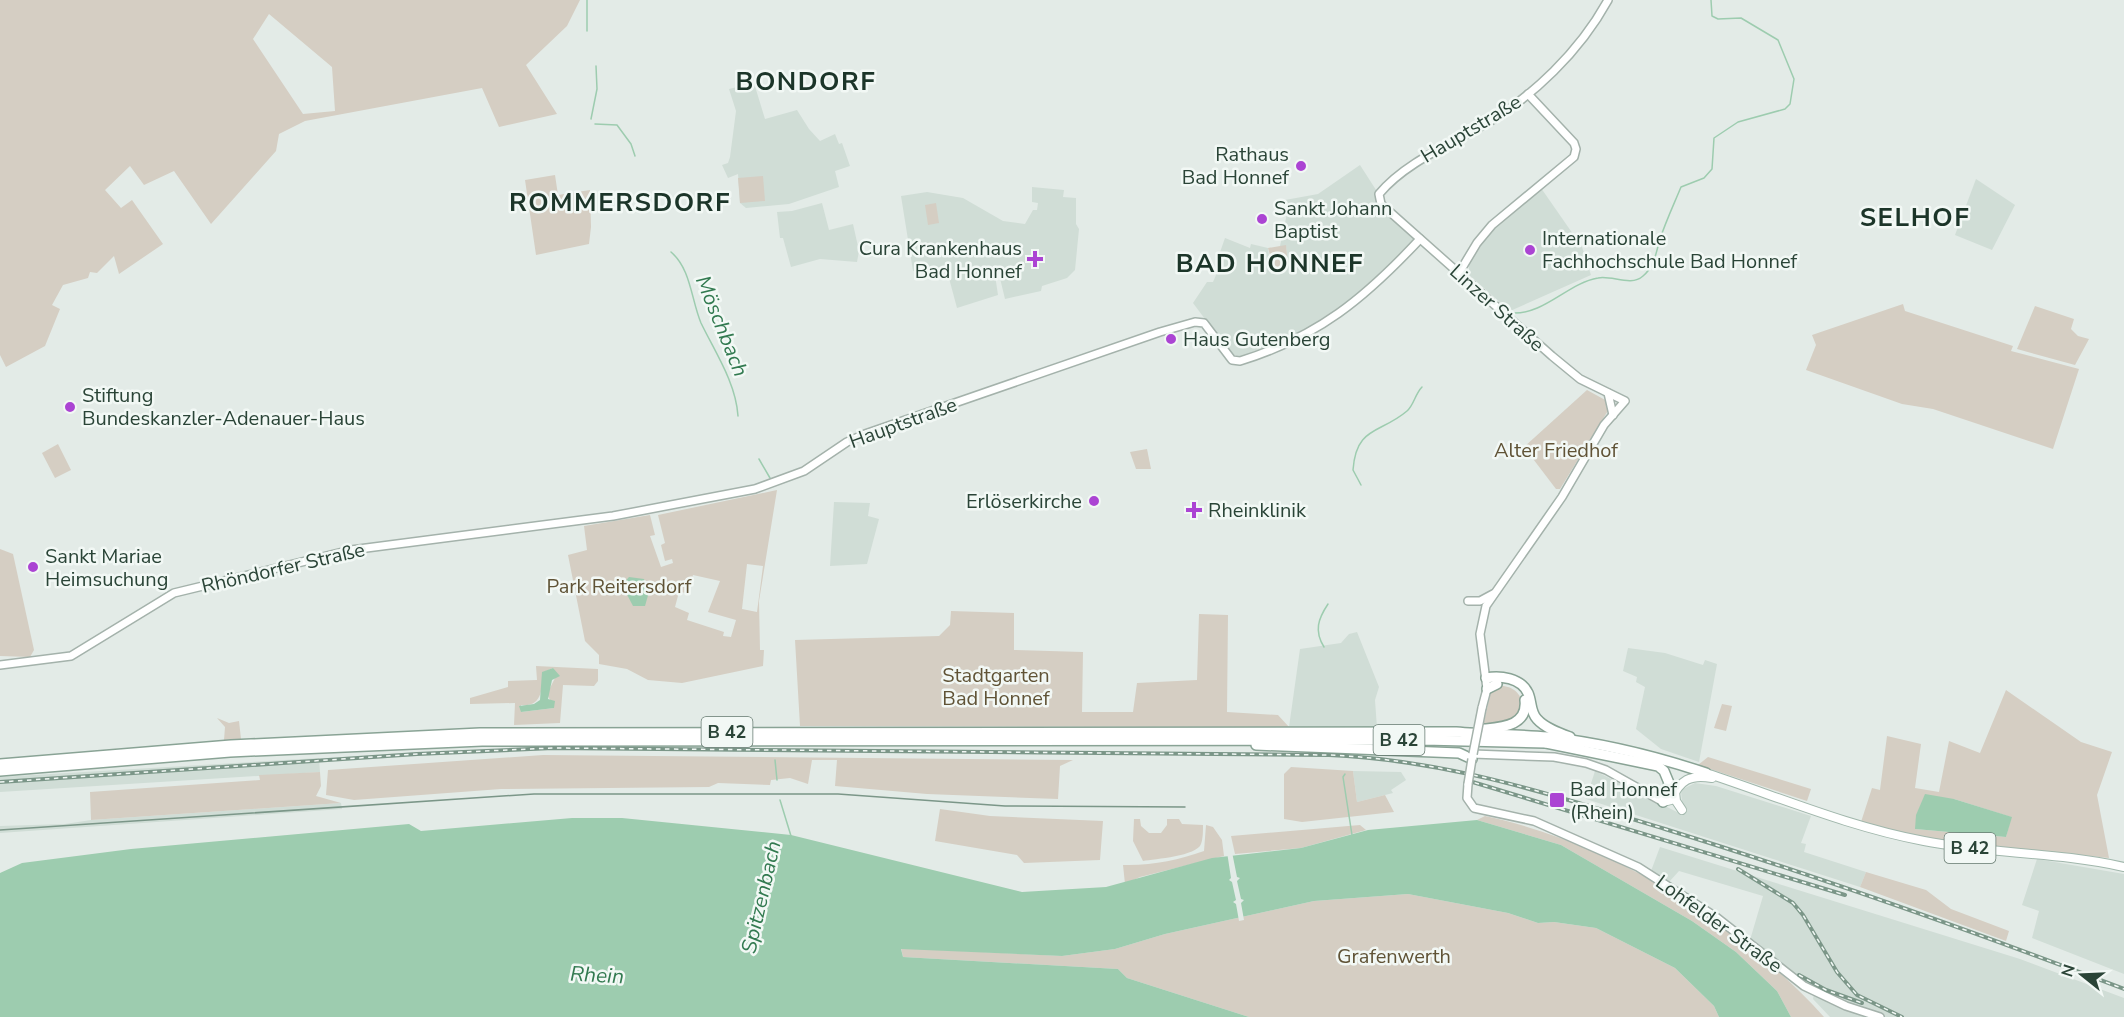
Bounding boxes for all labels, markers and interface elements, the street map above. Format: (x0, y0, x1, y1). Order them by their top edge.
district label: BONDORF (736, 64, 876, 99)
street label: Hauptstraße (1416, 88, 1526, 170)
place label: Rathaus Bad Honnef (1182, 141, 1289, 191)
marker: Rathaus Bad Honnef (1294, 159, 1308, 173)
district label: ROMMERSDORF (509, 185, 731, 220)
place label: Sankt Johann Baptist (1274, 195, 1392, 245)
district label: SELHOF (1860, 200, 1970, 235)
marker: Sankt Johann Baptist (1255, 212, 1269, 226)
place label: Internationale Fachhochschule Bad Honnef (1542, 225, 1798, 275)
place label: Cura Krankenhaus Bad Honnef (859, 235, 1022, 285)
marker: Internationale Fachhochschule Bad Honnef (1523, 243, 1537, 257)
district label: BAD HONNEF (1176, 246, 1364, 281)
marker: Cura Krankenhaus Bad Honnef (1026, 250, 1044, 268)
street label: Linzer Straße (1444, 258, 1550, 358)
water label: Möschbach (689, 271, 755, 381)
place label: Haus Gutenberg (1183, 326, 1331, 353)
marker: Haus Gutenberg (1164, 332, 1178, 346)
place label: Stiftung Bundeskanzler-Adenauer-Haus (82, 382, 365, 432)
street label: Hauptstraße (845, 391, 961, 455)
marker: Stiftung Bundeskanzler-Adenauer-Haus (63, 400, 77, 414)
park label: Alter Friedhof (1494, 437, 1618, 464)
place label: Erlöserkirche (966, 488, 1082, 515)
marker: Erlöserkirche (1087, 494, 1101, 508)
place label: Rheinklinik (1208, 497, 1307, 524)
marker: Rheinklinik (1185, 501, 1203, 519)
street label: Rhöndorfer Straße (199, 536, 367, 600)
place label: Sankt Mariae Heimsuchung (45, 543, 168, 593)
marker: Sankt Mariae Heimsuchung (26, 560, 40, 574)
park label: Park Reitersdorf (547, 573, 692, 600)
park label: Stadtgarten Bad Honnef (942, 662, 1050, 712)
road number: B 42 (702, 717, 752, 747)
road number: B 42 (1374, 725, 1424, 755)
place label: Bad Honnef (Rhein) (1570, 776, 1678, 826)
marker: Bad Honnef (Rhein) (1548, 791, 1566, 809)
road number: B 42 (1944, 833, 1996, 863)
water label: Spitzenbach (734, 838, 788, 956)
street label: Lohfelder Straße (1650, 869, 1788, 979)
park label: Grafenwerth (1337, 943, 1451, 970)
north arrow (2052, 945, 2112, 1005)
water label: Rhein (569, 960, 625, 990)
text: N (2056, 962, 2081, 980)

